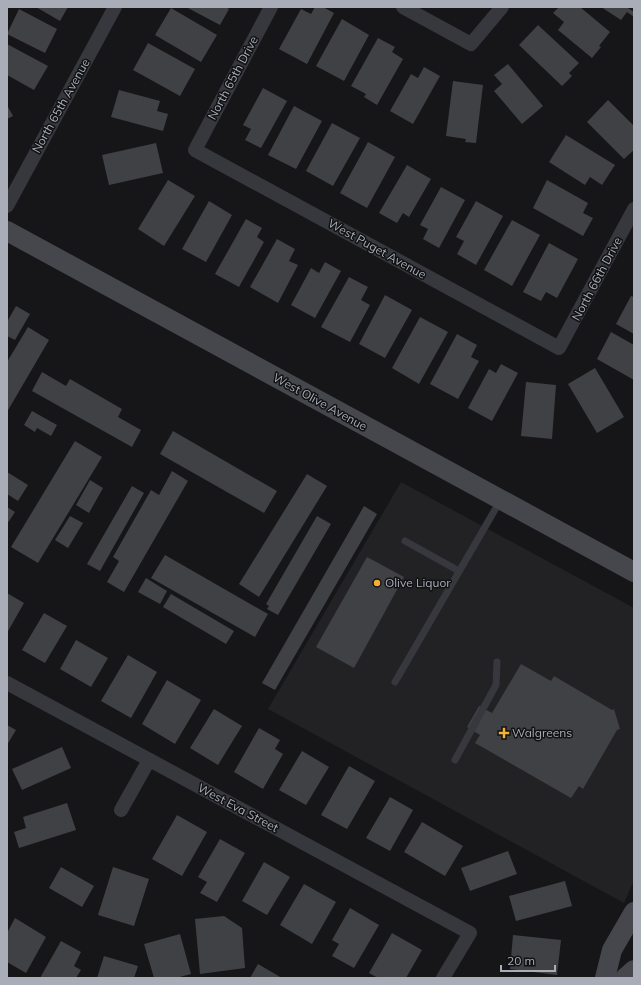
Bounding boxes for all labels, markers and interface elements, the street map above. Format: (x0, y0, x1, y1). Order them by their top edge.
street label: North 65th Drive (204, 33, 261, 122)
street label: North 65th Avenue (28, 56, 93, 155)
street label: West Puget Avenue (326, 215, 429, 282)
street label: North 66th Drive (568, 234, 625, 323)
street label: West Olive Avenue (271, 370, 370, 434)
place label: Olive Liquor (385, 575, 451, 590)
marker: Olive Liquor (372, 578, 382, 588)
place label: Walgreens (512, 725, 572, 740)
marker: Walgreens (499, 728, 509, 738)
street label: West Eva Street (195, 780, 281, 835)
scale bar (501, 947, 555, 973)
text: 20 m (507, 953, 535, 968)

